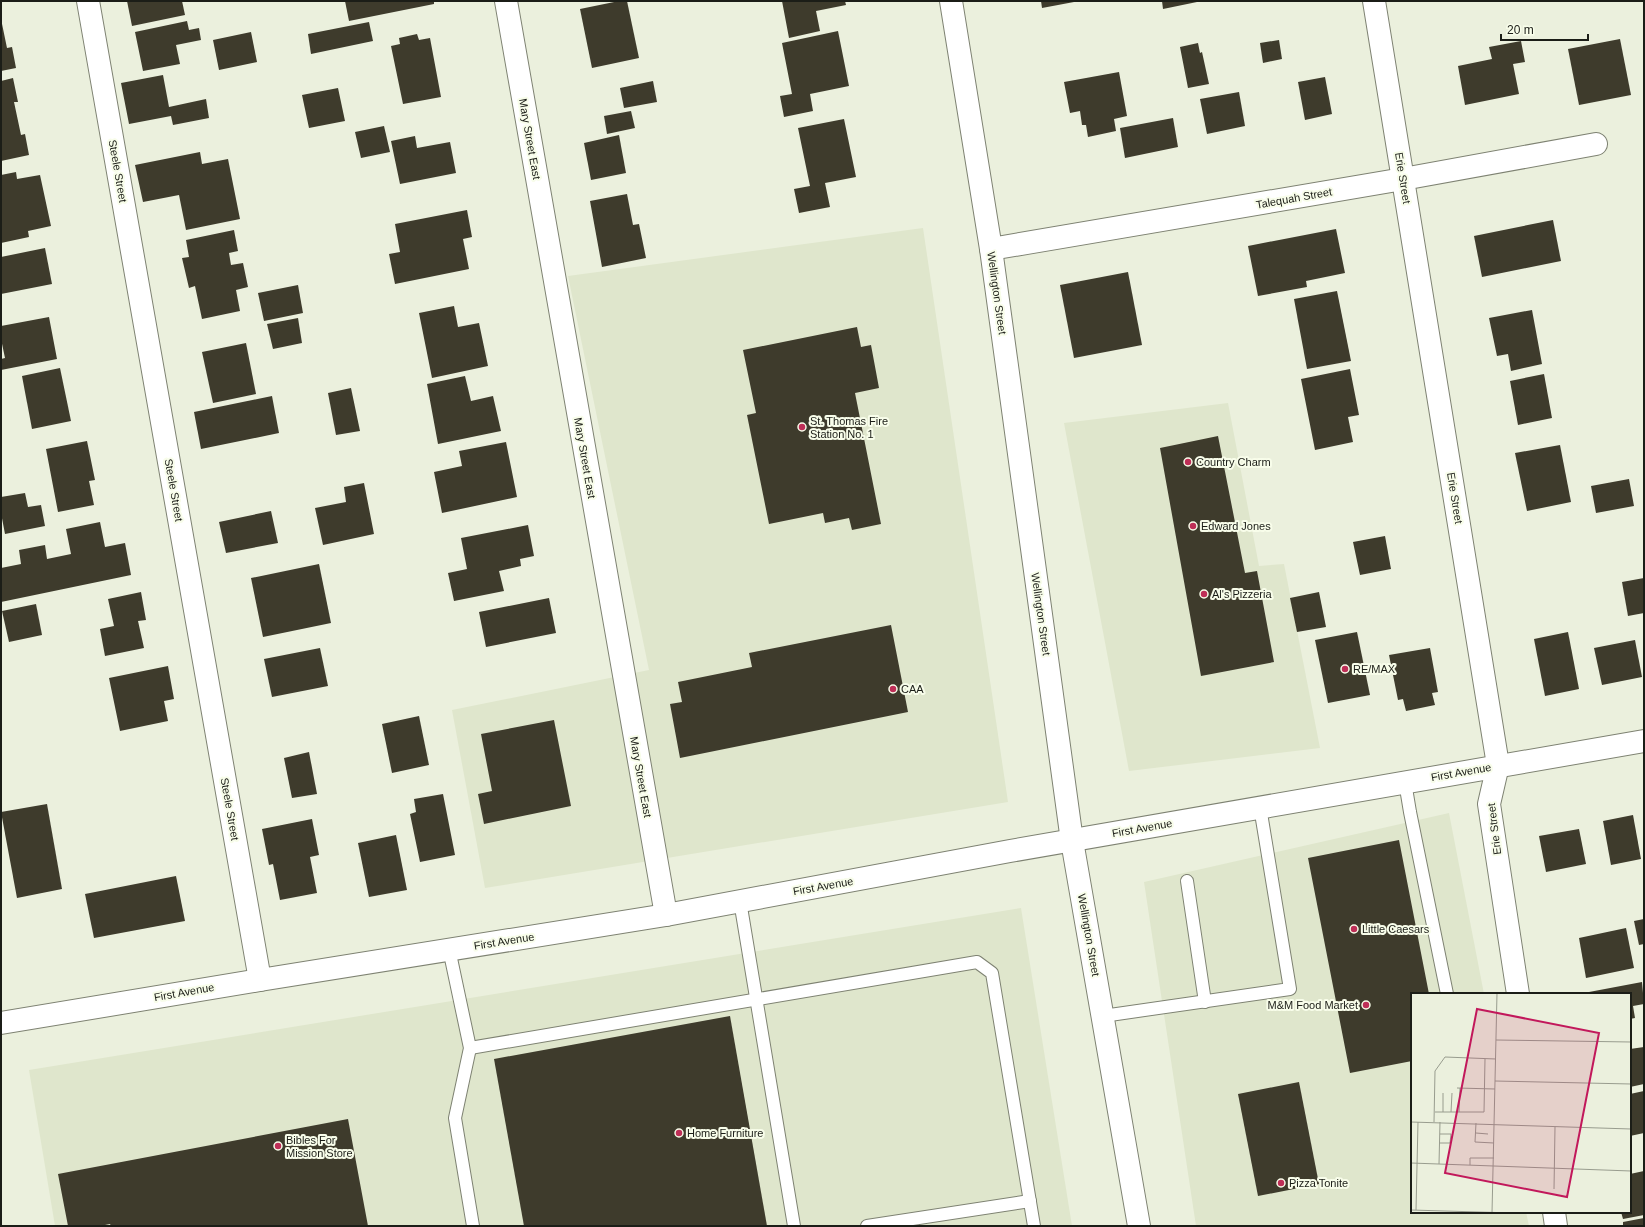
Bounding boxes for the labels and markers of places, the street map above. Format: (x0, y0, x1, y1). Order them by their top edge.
place label: St. Thomas Fire Station No. 1 (810, 415, 888, 440)
marker: St. Thomas Fire Station No. 1 (797, 422, 807, 432)
place label: Country Charm (1196, 456, 1271, 468)
marker: Country Charm (1183, 457, 1193, 467)
place label: Edward Jones (1201, 520, 1271, 532)
marker: Edward Jones (1188, 521, 1198, 531)
place label: Al's Pizzeria (1212, 588, 1272, 600)
marker: Al's Pizzeria (1199, 589, 1209, 599)
place label: RE/MAX (1353, 663, 1396, 675)
marker: RE/MAX (1340, 664, 1350, 674)
place label: CAA (901, 683, 924, 695)
marker: CAA (888, 684, 898, 694)
place label: Little Caesars (1362, 923, 1430, 935)
marker: Little Caesars (1349, 924, 1359, 934)
place label: M&M Food Market (1268, 999, 1358, 1011)
marker: M&M Food Market (1361, 1000, 1371, 1010)
place label: Home Furniture (687, 1127, 763, 1139)
marker: Home Furniture (674, 1128, 684, 1138)
place label: Bibles For Mission Store (286, 1134, 353, 1159)
marker: Bibles For Mission Store (273, 1141, 283, 1151)
place label: Pizza Tonite (1289, 1177, 1348, 1189)
marker: Pizza Tonite (1276, 1178, 1286, 1188)

